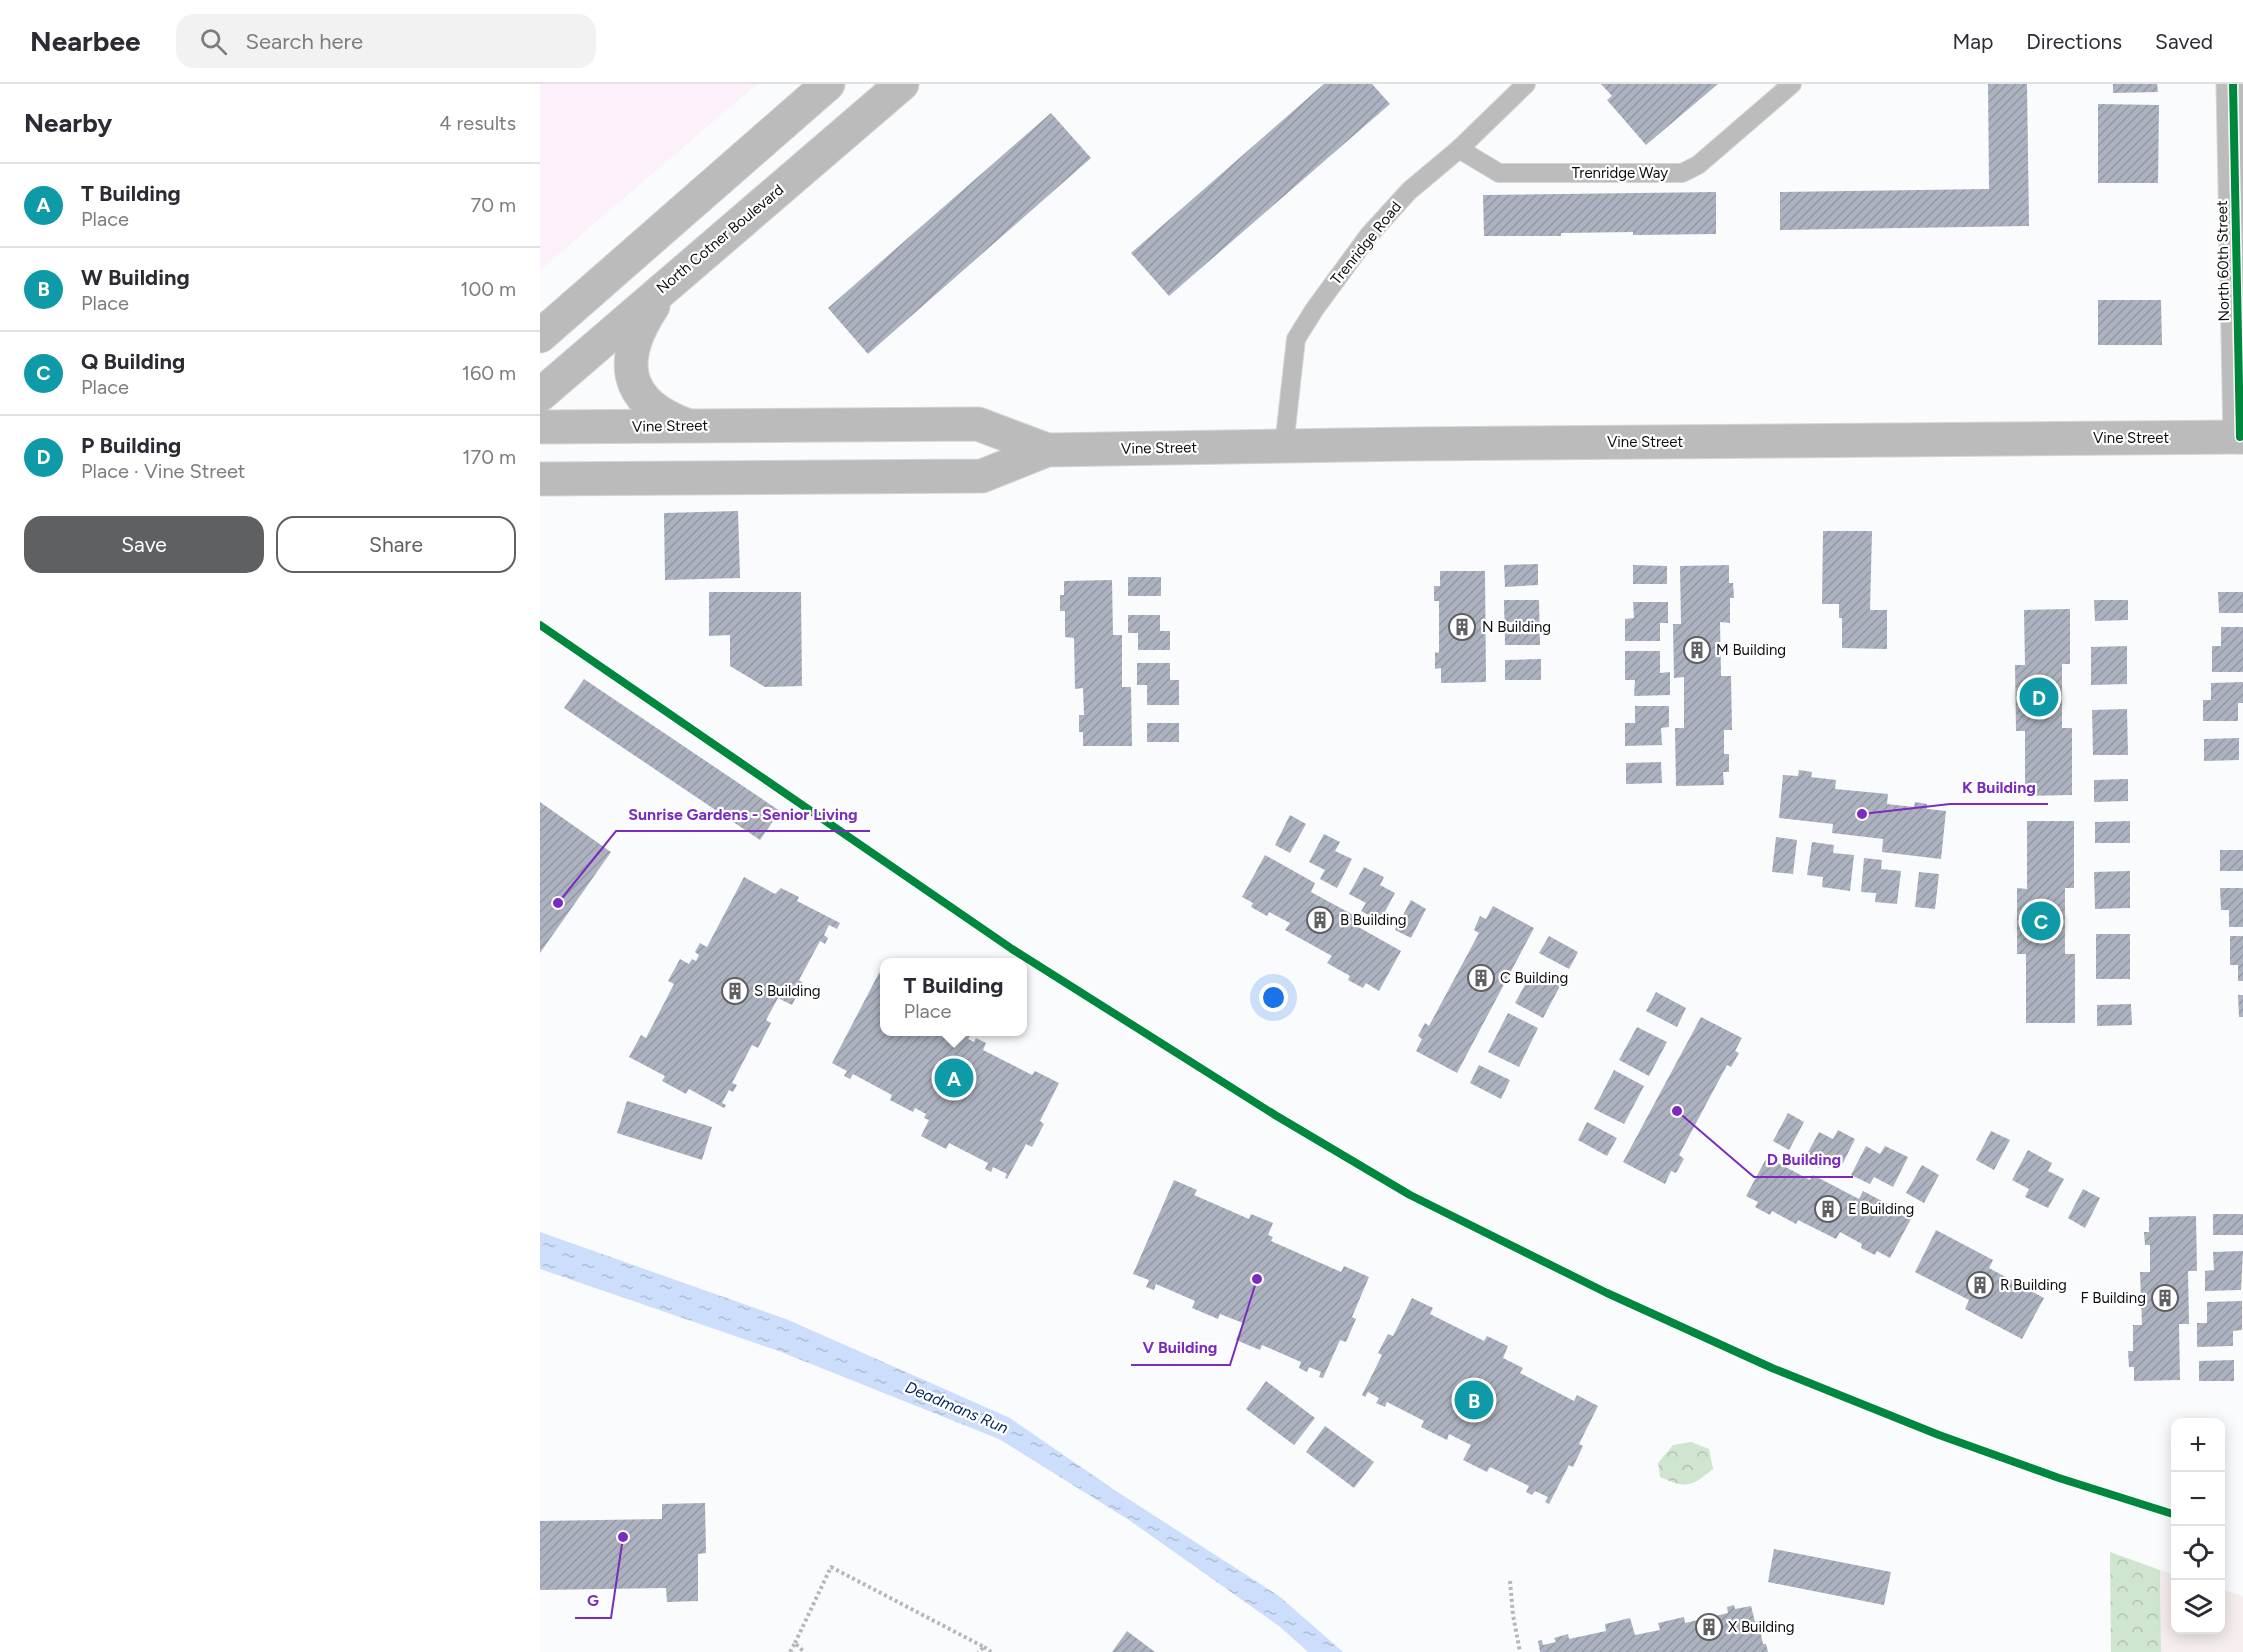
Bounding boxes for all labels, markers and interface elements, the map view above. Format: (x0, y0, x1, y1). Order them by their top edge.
search box (176, 14, 596, 68)
text: Nearbee (30, 24, 140, 58)
icon: search (197, 25, 230, 58)
text: Search here (245, 28, 363, 55)
text: Map (1952, 29, 1993, 54)
text: Directions (2026, 29, 2122, 54)
text: Saved (2155, 29, 2213, 54)
text: Nearby (24, 107, 112, 139)
text: 4 results (439, 111, 516, 135)
street label: Trenridge Way (1572, 164, 1668, 182)
text: T Building (81, 180, 181, 207)
street label: North Cotner Boulevard (653, 181, 787, 297)
text: A (36, 193, 51, 217)
text: 70 m (470, 193, 516, 217)
street label: Trenridge Road (1327, 198, 1405, 288)
street label: North 60th Street (2213, 200, 2233, 322)
text: Place (81, 207, 129, 231)
text: W Building (81, 264, 190, 291)
text: B (37, 277, 50, 301)
text: 100 m (460, 277, 516, 301)
text: Place (81, 291, 129, 315)
text: Q Building (81, 348, 185, 375)
text: C (36, 361, 51, 385)
text: 160 m (462, 361, 516, 385)
text: Place (81, 375, 129, 399)
street label: Vine Street (632, 416, 709, 436)
street label: Vine Street (2093, 429, 2169, 447)
text: P Building (81, 432, 181, 459)
street label: Vine Street (1607, 433, 1683, 451)
street label: Vine Street (1121, 438, 1198, 458)
text: D (37, 445, 51, 469)
text: 170 m (462, 445, 516, 469)
text: Place · Vine Street (81, 459, 245, 483)
button: Save (24, 516, 264, 573)
button: Share (276, 516, 516, 573)
building icon: N Building (1447, 612, 1477, 642)
place label: N Building (1482, 618, 1551, 636)
building icon: M Building (1682, 635, 1712, 665)
place label: M Building (1716, 641, 1786, 659)
pin: D (2020, 674, 2058, 720)
callout: K Building (1950, 770, 2048, 804)
text: K Building (1962, 778, 2036, 797)
callout: Sunrise Gardens - Senior Living (616, 797, 870, 831)
text: Sunrise Gardens - Senior Living (628, 805, 858, 824)
pin: C (2022, 898, 2060, 944)
building icon: B Building (1305, 905, 1335, 935)
place label: B Building (1340, 911, 1407, 929)
popup (880, 958, 1027, 1036)
building icon: C Building (1466, 963, 1496, 993)
place label: C Building (1500, 969, 1568, 987)
text: T Building (904, 972, 1003, 999)
building icon: S Building (720, 976, 750, 1006)
place label: S Building (754, 982, 821, 1000)
your location (1259, 983, 1288, 1012)
text: Place (904, 999, 952, 1023)
pin: A (934, 1056, 974, 1100)
callout: D Building (1754, 1143, 1853, 1177)
text: D Building (1767, 1150, 1841, 1169)
building icon: E Building (1813, 1194, 1843, 1224)
place label: E Building (1848, 1200, 1914, 1218)
building icon: R Building (1965, 1270, 1995, 1300)
place label: R Building (2000, 1276, 2067, 1294)
building icon: F Building (2150, 1283, 2180, 1313)
place label: F Building (2080, 1289, 2146, 1307)
callout: V Building (1131, 1331, 1230, 1365)
text: V Building (1143, 1338, 1217, 1357)
water label: Deadmans Run (903, 1377, 1011, 1438)
pin: B (1454, 1378, 1494, 1422)
map controls (2171, 1418, 2225, 1634)
button: + (2171, 1418, 2225, 1472)
button: − (2171, 1472, 2225, 1526)
button: locate (2171, 1526, 2225, 1580)
button: layers (2171, 1580, 2225, 1634)
callout: G (575, 1584, 611, 1618)
text: G (587, 1591, 599, 1610)
building icon: X Building (1694, 1612, 1724, 1642)
place label: X Building (1728, 1618, 1795, 1636)

